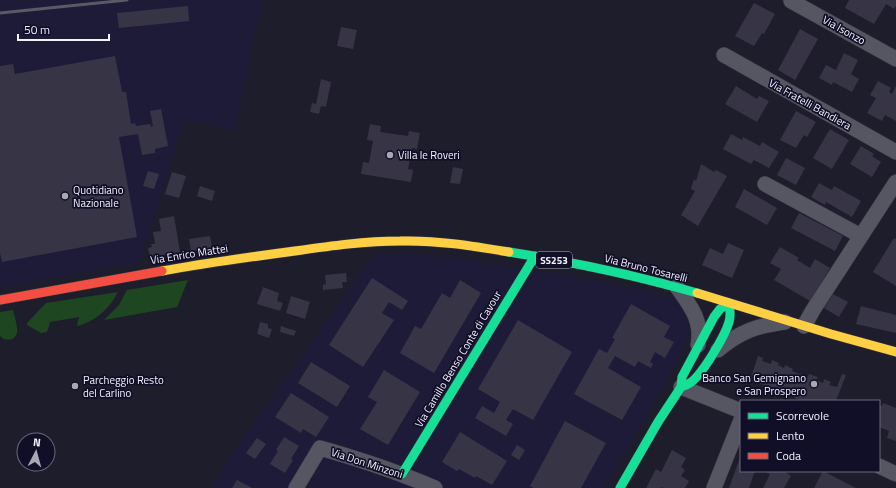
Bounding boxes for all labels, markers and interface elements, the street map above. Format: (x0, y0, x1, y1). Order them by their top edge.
street label: Via Isonzo (820, 12, 869, 48)
scale bar (18, 16, 109, 42)
text: 50 m (24, 20, 50, 39)
street label: Via Fratelli Bandiera (766, 75, 855, 134)
place label: Villa le Roveri (398, 147, 460, 163)
marker: Villa le Roveri (385, 150, 395, 160)
place label: Quotidiano Nazionale (73, 182, 124, 211)
marker: Quotidiano Nazionale (60, 191, 70, 201)
street label: Via Enrico Mattei (149, 240, 229, 268)
street label: Via Bruno Tosarelli (603, 250, 689, 286)
road number: SS253 (536, 252, 572, 268)
street label: Via Camillo Benso Conte di Cavour (411, 287, 505, 430)
place label: Banco San Gemignano e San Prospero (702, 370, 806, 399)
place label: Parcheggio Resto del Carlino (83, 372, 164, 401)
marker: Banco San Gemignano e San Prospero (809, 379, 819, 389)
marker: Parcheggio Resto del Carlino (70, 381, 80, 391)
legend (740, 400, 880, 472)
text: Scorrevole (776, 406, 829, 425)
text: Lento (776, 426, 805, 445)
north arrow (16, 432, 56, 472)
text: N (32, 434, 42, 450)
street label: Via Don Minzoni (329, 444, 405, 482)
text: Coda (776, 446, 801, 465)

